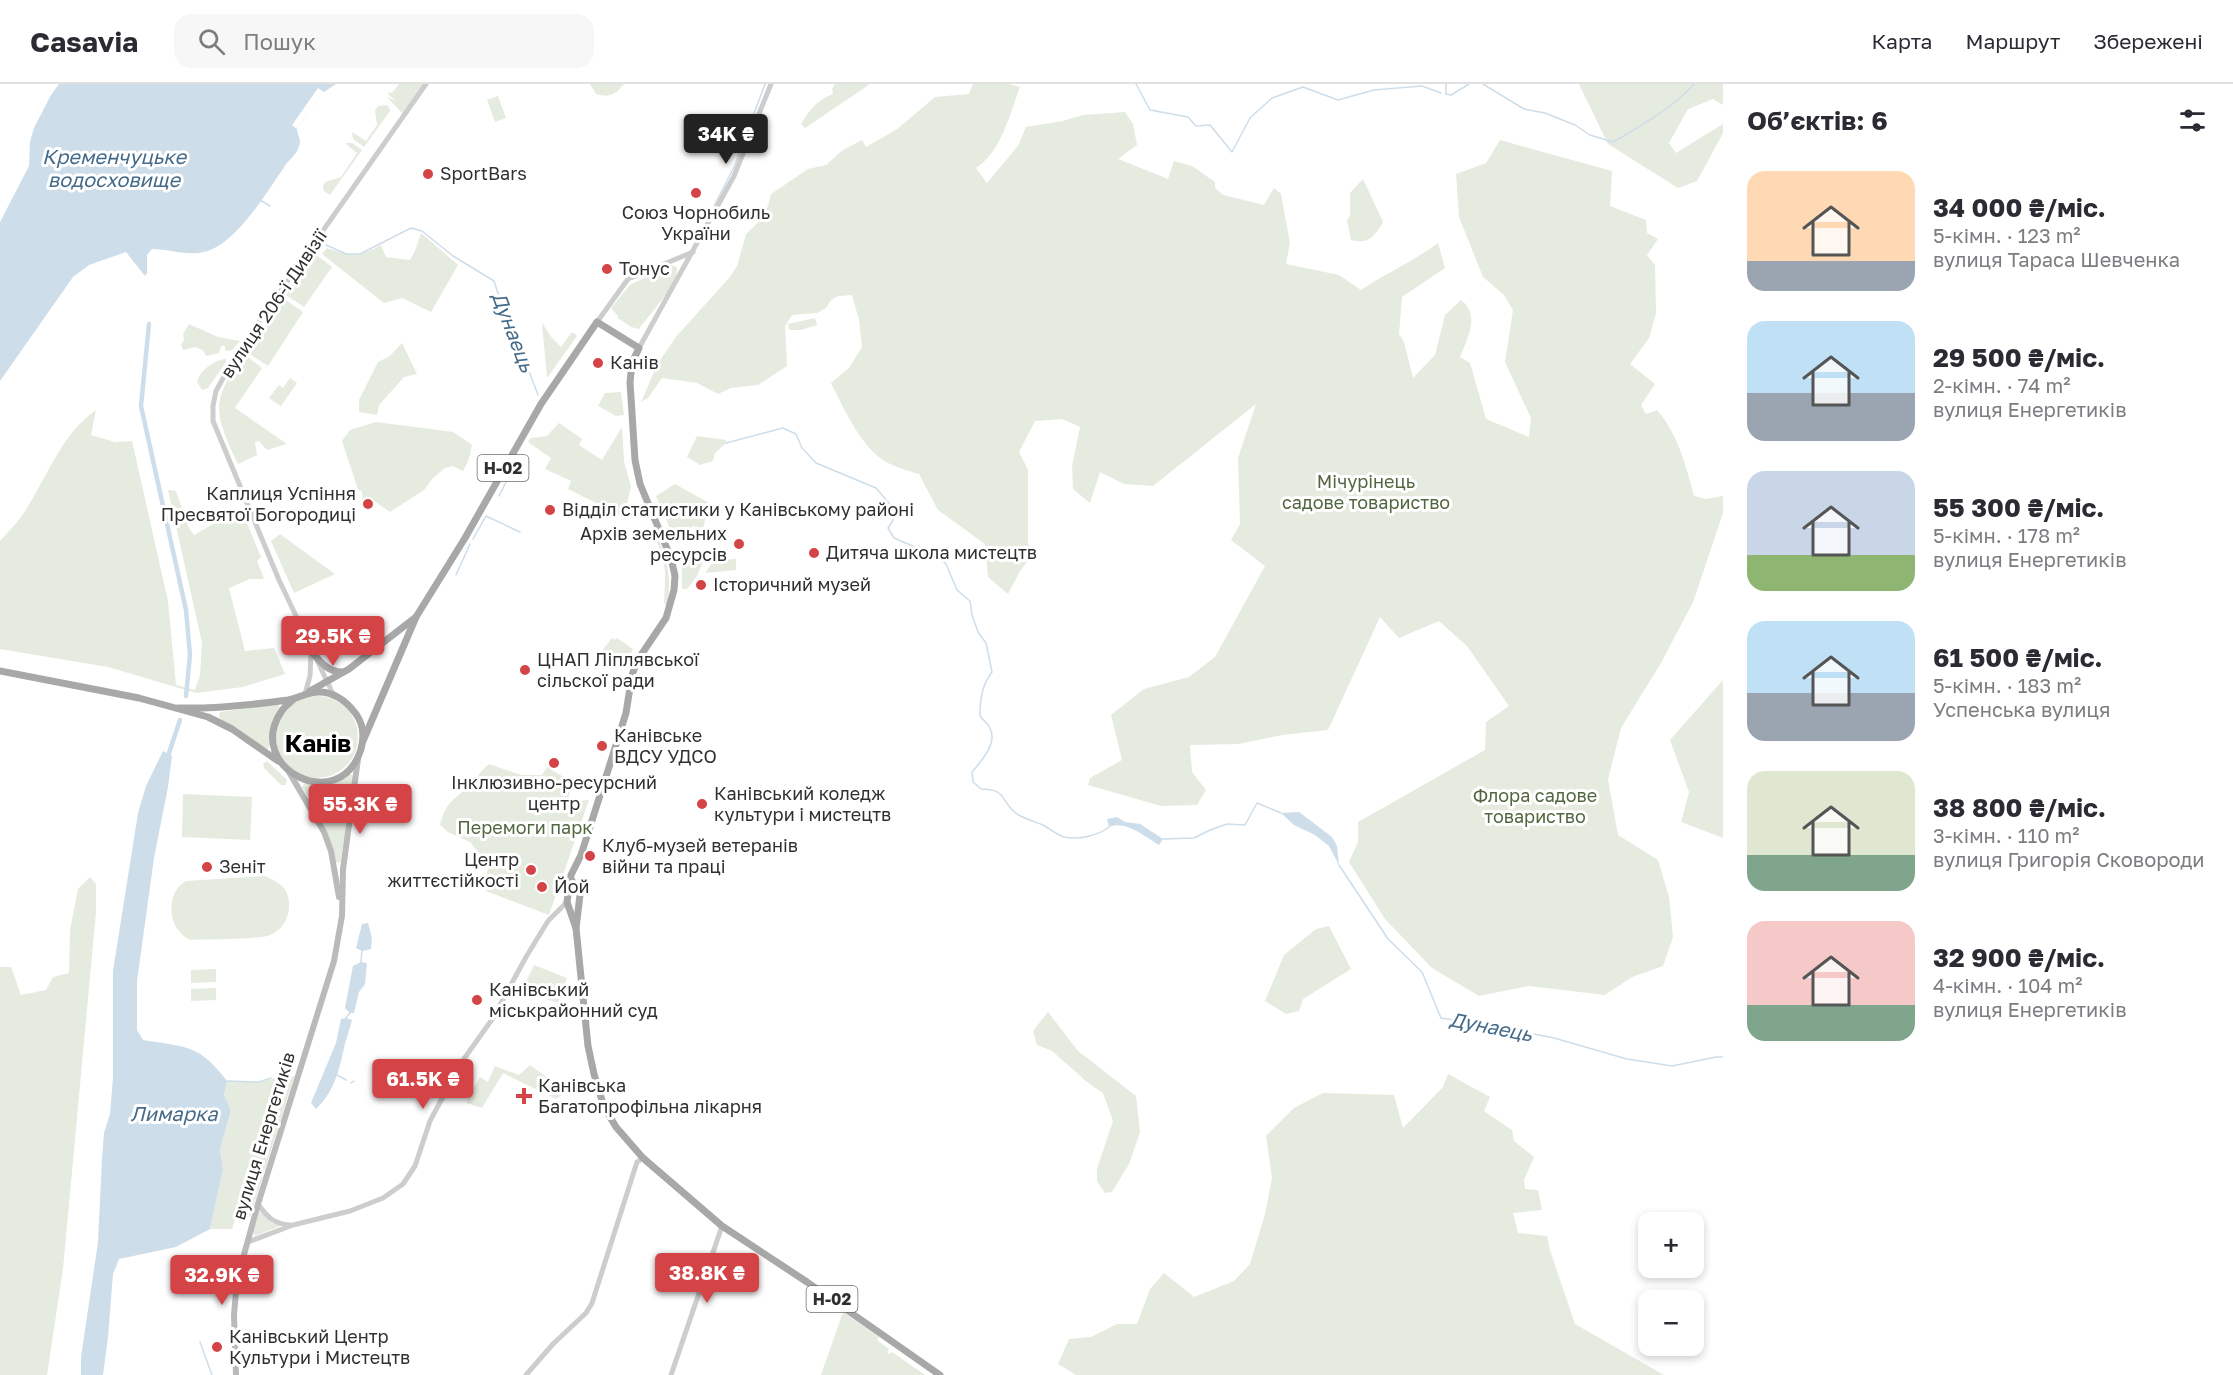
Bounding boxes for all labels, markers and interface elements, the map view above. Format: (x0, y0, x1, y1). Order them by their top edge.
search box (174, 14, 594, 68)
text: Casavia (30, 25, 138, 58)
icon: search (195, 25, 228, 58)
text: Пошук (243, 28, 316, 55)
text: Карта (1872, 28, 1932, 54)
text: Маршрут (1965, 28, 2060, 54)
text: Збережені (2093, 28, 2203, 54)
icon: filters (2176, 104, 2209, 137)
text: Об’єктів: 6 (1747, 105, 1888, 136)
pin: 34K ₴ (684, 114, 768, 165)
text: 34K ₴ (698, 121, 754, 145)
water label: Кременчуцьке водосховище (42, 144, 187, 191)
place label: SportBars (440, 162, 527, 184)
marker: SportBars (421, 167, 435, 181)
marker: Союз Чорнобиль України (689, 186, 703, 200)
text: 34 000 ₴/міс. (1933, 192, 2106, 223)
icon: home (1795, 195, 1867, 267)
place label: Союз Чорнобиль України (622, 201, 770, 244)
text: 5-кімн. · 123 m² (1933, 223, 2081, 247)
street label: вулиця 206-ї Дивізії (215, 224, 332, 382)
text: вулиця Тараса Шевченка (1933, 247, 2180, 271)
place label: Тонус (619, 257, 670, 279)
marker: Тонус (600, 262, 614, 276)
water label: Дунаець (486, 287, 541, 377)
text: 29 500 ₴/міс. (1933, 342, 2105, 373)
icon: home (1795, 345, 1867, 417)
place label: Канів (610, 351, 659, 373)
marker: Канів (591, 356, 605, 370)
text: 2-кімн. · 74 m² (1933, 373, 2070, 397)
text: вулиця Енергетиків (1933, 397, 2126, 421)
road number: Н-02 (478, 455, 528, 481)
park label: Мічурінець садове товариство (1282, 470, 1450, 513)
place label: Каплиця Успіння Пресвятої Богородиці (161, 482, 356, 525)
text: 55 300 ₴/міс. (1933, 492, 2104, 523)
icon: home (1795, 495, 1867, 567)
marker: Каплиця Успіння Пресвятої Богородиці (361, 497, 375, 511)
place label: Відділ статистики у Канівському районі (562, 498, 914, 520)
marker: Відділ статистики у Канівському районі (543, 503, 557, 517)
place label: Архів земельних ресурсів (580, 522, 727, 565)
text: 5-кімн. · 178 m² (1933, 523, 2080, 547)
marker: Архів земельних ресурсів (732, 537, 746, 551)
place label: Дитяча школа мистецтв (826, 541, 1037, 563)
marker: Дитяча школа мистецтв (807, 546, 821, 560)
text: вулиця Енергетиків (1933, 547, 2126, 571)
place label: Історичний музей (713, 573, 871, 595)
marker: Історичний музей (694, 578, 708, 592)
pin: 29.5K ₴ (278, 616, 388, 667)
text: 29.5K ₴ (295, 623, 371, 647)
text: 61 500 ₴/міс. (1933, 642, 2103, 673)
icon: home (1795, 645, 1867, 717)
place label: ЦНАП Ліплявської сільскої ради (537, 648, 700, 691)
marker: ЦНАП Ліплявської сільскої ради (518, 663, 532, 677)
text: 5-кімн. · 183 m² (1933, 673, 2081, 697)
text: Успенська вулиця (1933, 697, 2111, 721)
place label: Канівське ВДСУ УДСО (614, 724, 717, 767)
district label: Канів (285, 728, 351, 757)
marker: Канівське ВДСУ УДСО (595, 739, 609, 753)
marker: Інклюзивно-ресурсний центр (547, 756, 561, 770)
place label: Інклюзивно-ресурсний центр (451, 771, 657, 814)
place label: Канівський коледж культури і мистецтв (714, 782, 891, 825)
pin: 55.3K ₴ (305, 784, 415, 835)
park label: Флора садове товариство (1473, 784, 1597, 827)
text: 55.3K ₴ (323, 791, 397, 815)
text: 38 800 ₴/міс. (1933, 792, 2106, 823)
icon: home (1795, 795, 1867, 867)
marker: Канівський коледж культури і мистецтв (695, 797, 709, 811)
park label: Перемоги парк (457, 816, 593, 838)
text: 3-кімн. · 110 m² (1933, 823, 2079, 847)
place label: Клуб-музей ветеранів війни та праці (602, 834, 798, 877)
text: вулиця Григорія Сковороди (1933, 847, 2205, 871)
place label: Центр життєстійкості (387, 848, 519, 891)
marker: Клуб-музей ветеранів війни та праці (583, 849, 597, 863)
place label: Зеніт (219, 855, 266, 877)
marker: Зеніт (200, 860, 214, 874)
marker: Центр життєстійкості (524, 863, 538, 877)
place label: Йой (554, 875, 589, 897)
marker: Йой (535, 880, 549, 894)
text: 32 900 ₴/міс. (1933, 942, 2105, 973)
icon: home (1795, 945, 1867, 1017)
text: 4-кімн. · 104 m² (1933, 973, 2082, 997)
place label: Канівський міськрайонний суд (489, 978, 658, 1021)
marker: Канівський міськрайонний суд (470, 993, 484, 1007)
text: вулиця Енергетиків (1933, 997, 2126, 1021)
water label: Дунаець (1447, 1006, 1536, 1047)
street label: вулиця Енергетиків (227, 1049, 299, 1222)
pin: 61.5K ₴ (368, 1059, 478, 1110)
text: 61.5K ₴ (386, 1066, 460, 1090)
place label: Канівська Багатопрофільна лікарня (538, 1074, 762, 1117)
marker: Канівська Багатопрофільна лікарня (515, 1087, 533, 1105)
water label: Лимарка (130, 1101, 218, 1125)
map controls (1638, 1212, 1704, 1356)
button: + (1638, 1212, 1704, 1278)
pin: 38.8K ₴ (652, 1253, 762, 1304)
pin: 32.9K ₴ (167, 1255, 277, 1306)
text: 38.8K ₴ (669, 1260, 745, 1284)
text: 32.9K ₴ (184, 1262, 260, 1286)
road number: Н-02 (806, 1286, 858, 1312)
button: − (1638, 1290, 1704, 1356)
place label: Канівський Центр Культури і Мистецтв (229, 1325, 410, 1368)
marker: Канівський Центр Культури і Мистецтв (210, 1340, 224, 1354)

